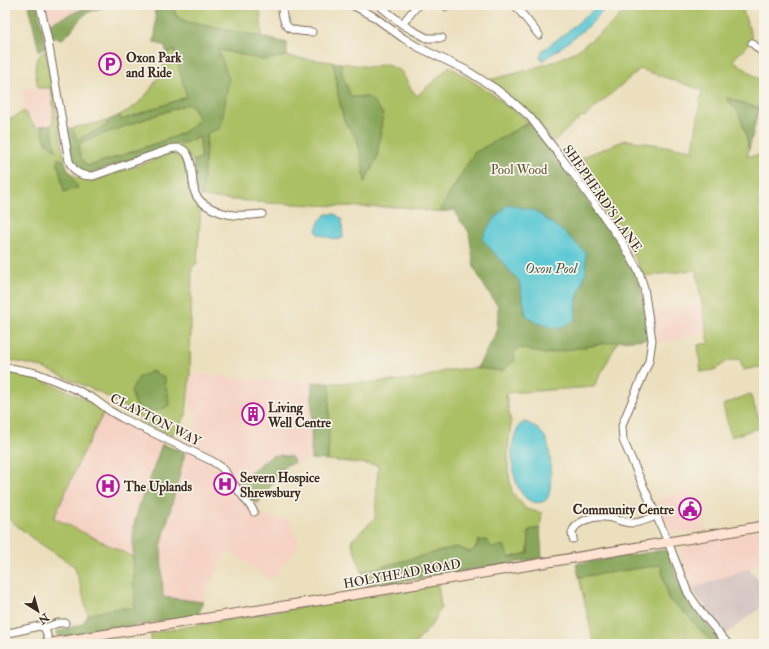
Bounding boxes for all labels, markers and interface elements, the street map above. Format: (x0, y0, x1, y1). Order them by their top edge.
place label: Oxon Park and Ride (126, 50, 182, 81)
parking icon: Oxon Park and Ride (97, 51, 123, 77)
street label: SHEPHERD'S LANE (559, 142, 645, 255)
park label: Pool Wood (491, 162, 548, 178)
water label: Oxon Pool (525, 260, 579, 277)
street label: CLAYTON WAY (107, 390, 205, 450)
place label: Living Well Centre (267, 400, 331, 431)
building icon: Living Well Centre (240, 401, 266, 427)
place label: Severn Hospice Shrewsbury (240, 470, 320, 502)
hospital icon: Severn Hospice Shrewsbury (212, 471, 238, 497)
hospital icon: The Uplands (95, 473, 121, 499)
place label: The Uplands (123, 479, 192, 496)
public building icon: Community Centre (677, 496, 703, 522)
place label: Community Centre (573, 502, 675, 519)
street label: HOLYHEAD ROAD (342, 556, 462, 592)
north arrow (18, 591, 58, 631)
text: N (35, 610, 52, 627)

